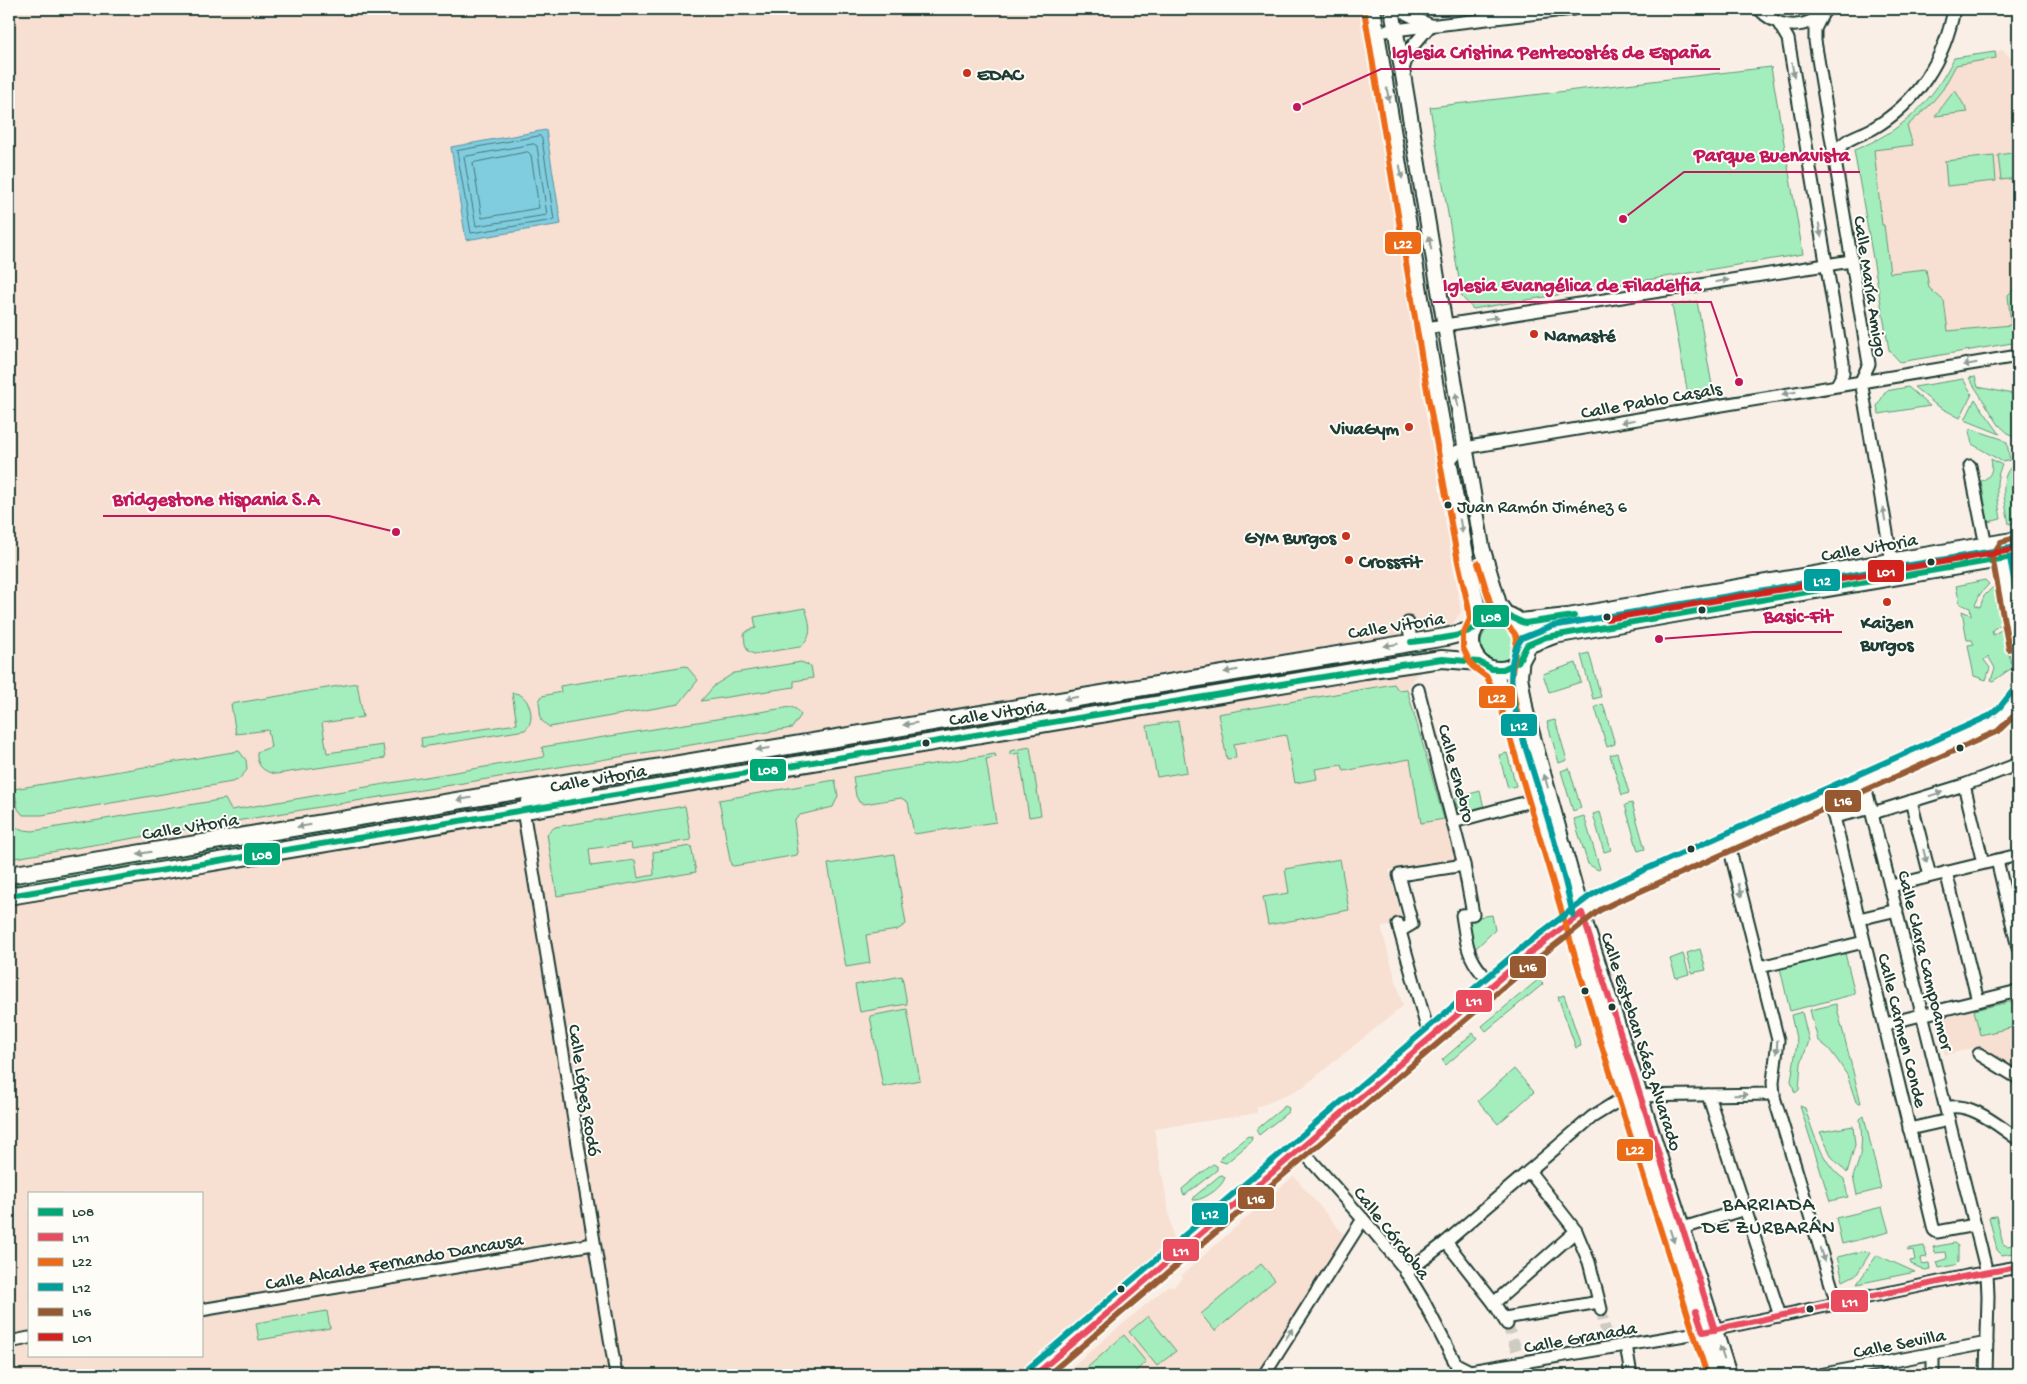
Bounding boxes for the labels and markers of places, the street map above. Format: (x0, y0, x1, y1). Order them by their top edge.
callout: Iglesia Cristina Pentecostés de España (1381, 34, 1720, 69)
place label: EDAC (977, 65, 1024, 88)
marker: EDAC (961, 67, 973, 79)
callout: Parque Buenavista (1684, 137, 1860, 172)
callout: Iglesia Evangélica de Filadelfia (1433, 267, 1711, 302)
place label: Namasté (1544, 326, 1617, 349)
marker: Namasté (1528, 328, 1540, 340)
place label: VivaGym (1330, 419, 1399, 442)
marker: VivaGym (1403, 421, 1415, 433)
callout: Bridgestone Hispania S.A (103, 481, 329, 516)
place label: Juan Ramón Jiménez 6 (1457, 498, 1628, 519)
marker: Juan Ramón Jiménez 6 (1443, 500, 1453, 510)
place label: GYM Burgos (1244, 528, 1337, 551)
marker: GYM Burgos (1340, 530, 1352, 542)
place label: CrossFit (1358, 552, 1424, 575)
marker: CrossFit (1343, 554, 1355, 566)
unlabelled marker (1926, 557, 1936, 567)
marker: Kaizen Burgos (1881, 596, 1893, 608)
callout: Basic-Fit (1753, 597, 1842, 632)
unlabelled marker (1697, 605, 1707, 615)
unlabelled marker (1602, 612, 1612, 622)
place label: Kaizen Burgos (1859, 613, 1915, 658)
unlabelled marker (921, 738, 931, 748)
unlabelled marker (1955, 743, 1965, 753)
unlabelled marker (1686, 844, 1696, 854)
unlabelled marker (1580, 986, 1590, 996)
unlabelled marker (1607, 1002, 1617, 1012)
unlabelled marker (1116, 1284, 1126, 1294)
unlabelled marker (1805, 1304, 1815, 1314)

